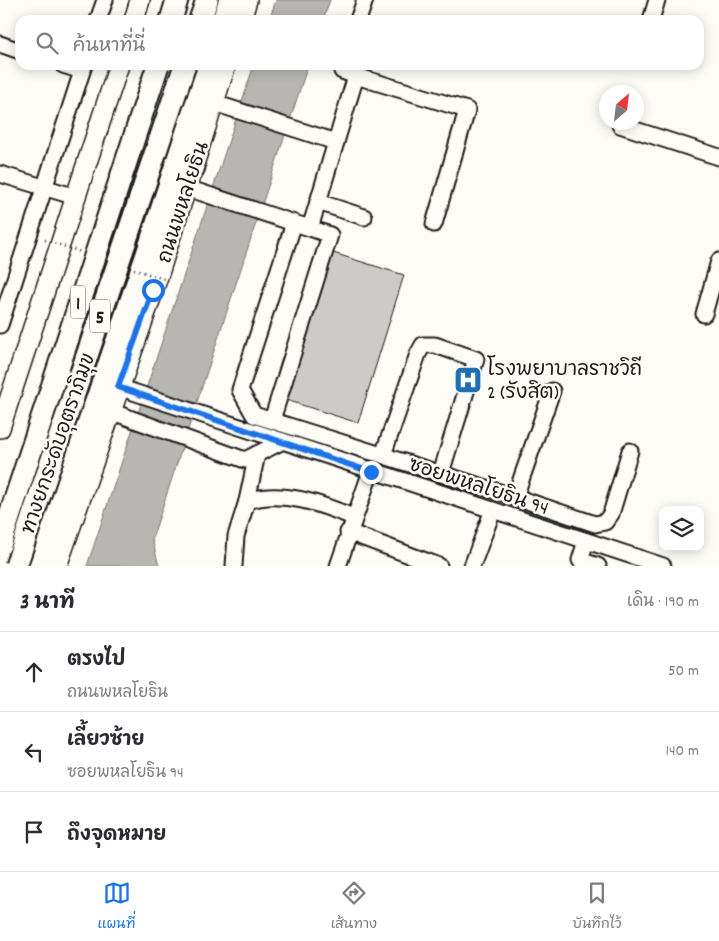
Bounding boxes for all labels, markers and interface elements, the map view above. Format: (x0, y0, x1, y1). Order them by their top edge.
search box (15, 15, 704, 70)
icon: search (33, 29, 61, 57)
text: ค้นหาที่นี่ (73, 34, 145, 61)
north arrow (599, 85, 644, 130)
street label: ถนนพหลโยธิน (150, 138, 218, 267)
route start (142, 279, 165, 302)
road number: 1 (70, 286, 86, 318)
road number: 5 (90, 300, 110, 332)
street label: ทางยกระดับอุตราภิมุข (15, 349, 104, 538)
place label: โรงพยาบาลราชวิถี 2 (รังสิต) (487, 355, 642, 408)
hospital icon: โรงพยาบาลราชวิถี 2 (รังสิต) (453, 365, 483, 395)
street label: ซอยพหลโยธิน 94 (404, 450, 552, 524)
route end (360, 461, 383, 484)
map controls (659, 506, 704, 551)
button: layers (659, 506, 704, 551)
text: 3 นาที (20, 589, 75, 619)
text: เดิน · 190 m (627, 591, 699, 614)
text: ตรงไป (67, 648, 125, 675)
icon: ahead (20, 658, 48, 686)
text: 50 m (668, 660, 699, 683)
text: ถนนพหลโยธิน (67, 682, 168, 705)
text: เลี้ยวซ้าย (67, 728, 144, 755)
icon: left (20, 738, 48, 766)
text: 140 m (665, 740, 699, 763)
text: ซอยพหลโยธิน 94 (67, 762, 184, 785)
icon: arrive (20, 818, 48, 846)
text: ถึงจุดหมาย (67, 823, 166, 850)
tab: แผนที่ (98, 879, 135, 935)
tab: เส้นทาง (331, 879, 377, 935)
tab: บันทึกไว้ (572, 879, 621, 935)

